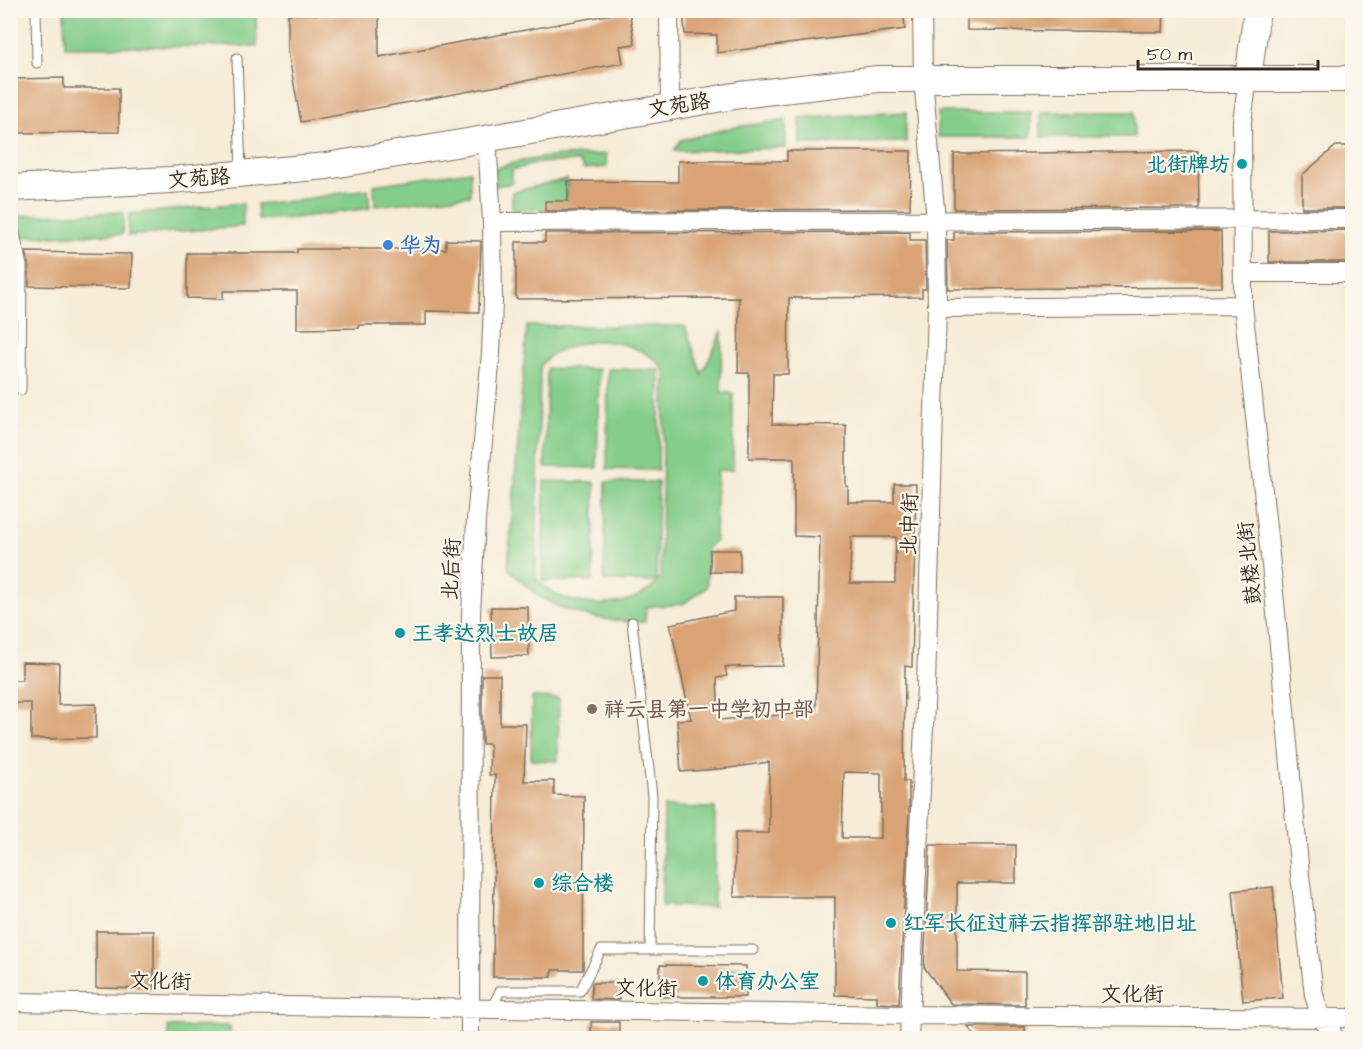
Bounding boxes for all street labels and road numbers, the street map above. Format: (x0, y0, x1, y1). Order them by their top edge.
street label: 文苑路 (646, 86, 712, 125)
street label: 文苑路 (167, 162, 231, 195)
street label: 北中街 (894, 492, 925, 556)
street label: 鼓楼北街 (1231, 520, 1268, 606)
street label: 北后街 (435, 537, 468, 601)
street label: 文化街 (128, 966, 192, 997)
street label: 文化街 (614, 973, 678, 1004)
street label: 文化街 (1101, 980, 1164, 1009)

